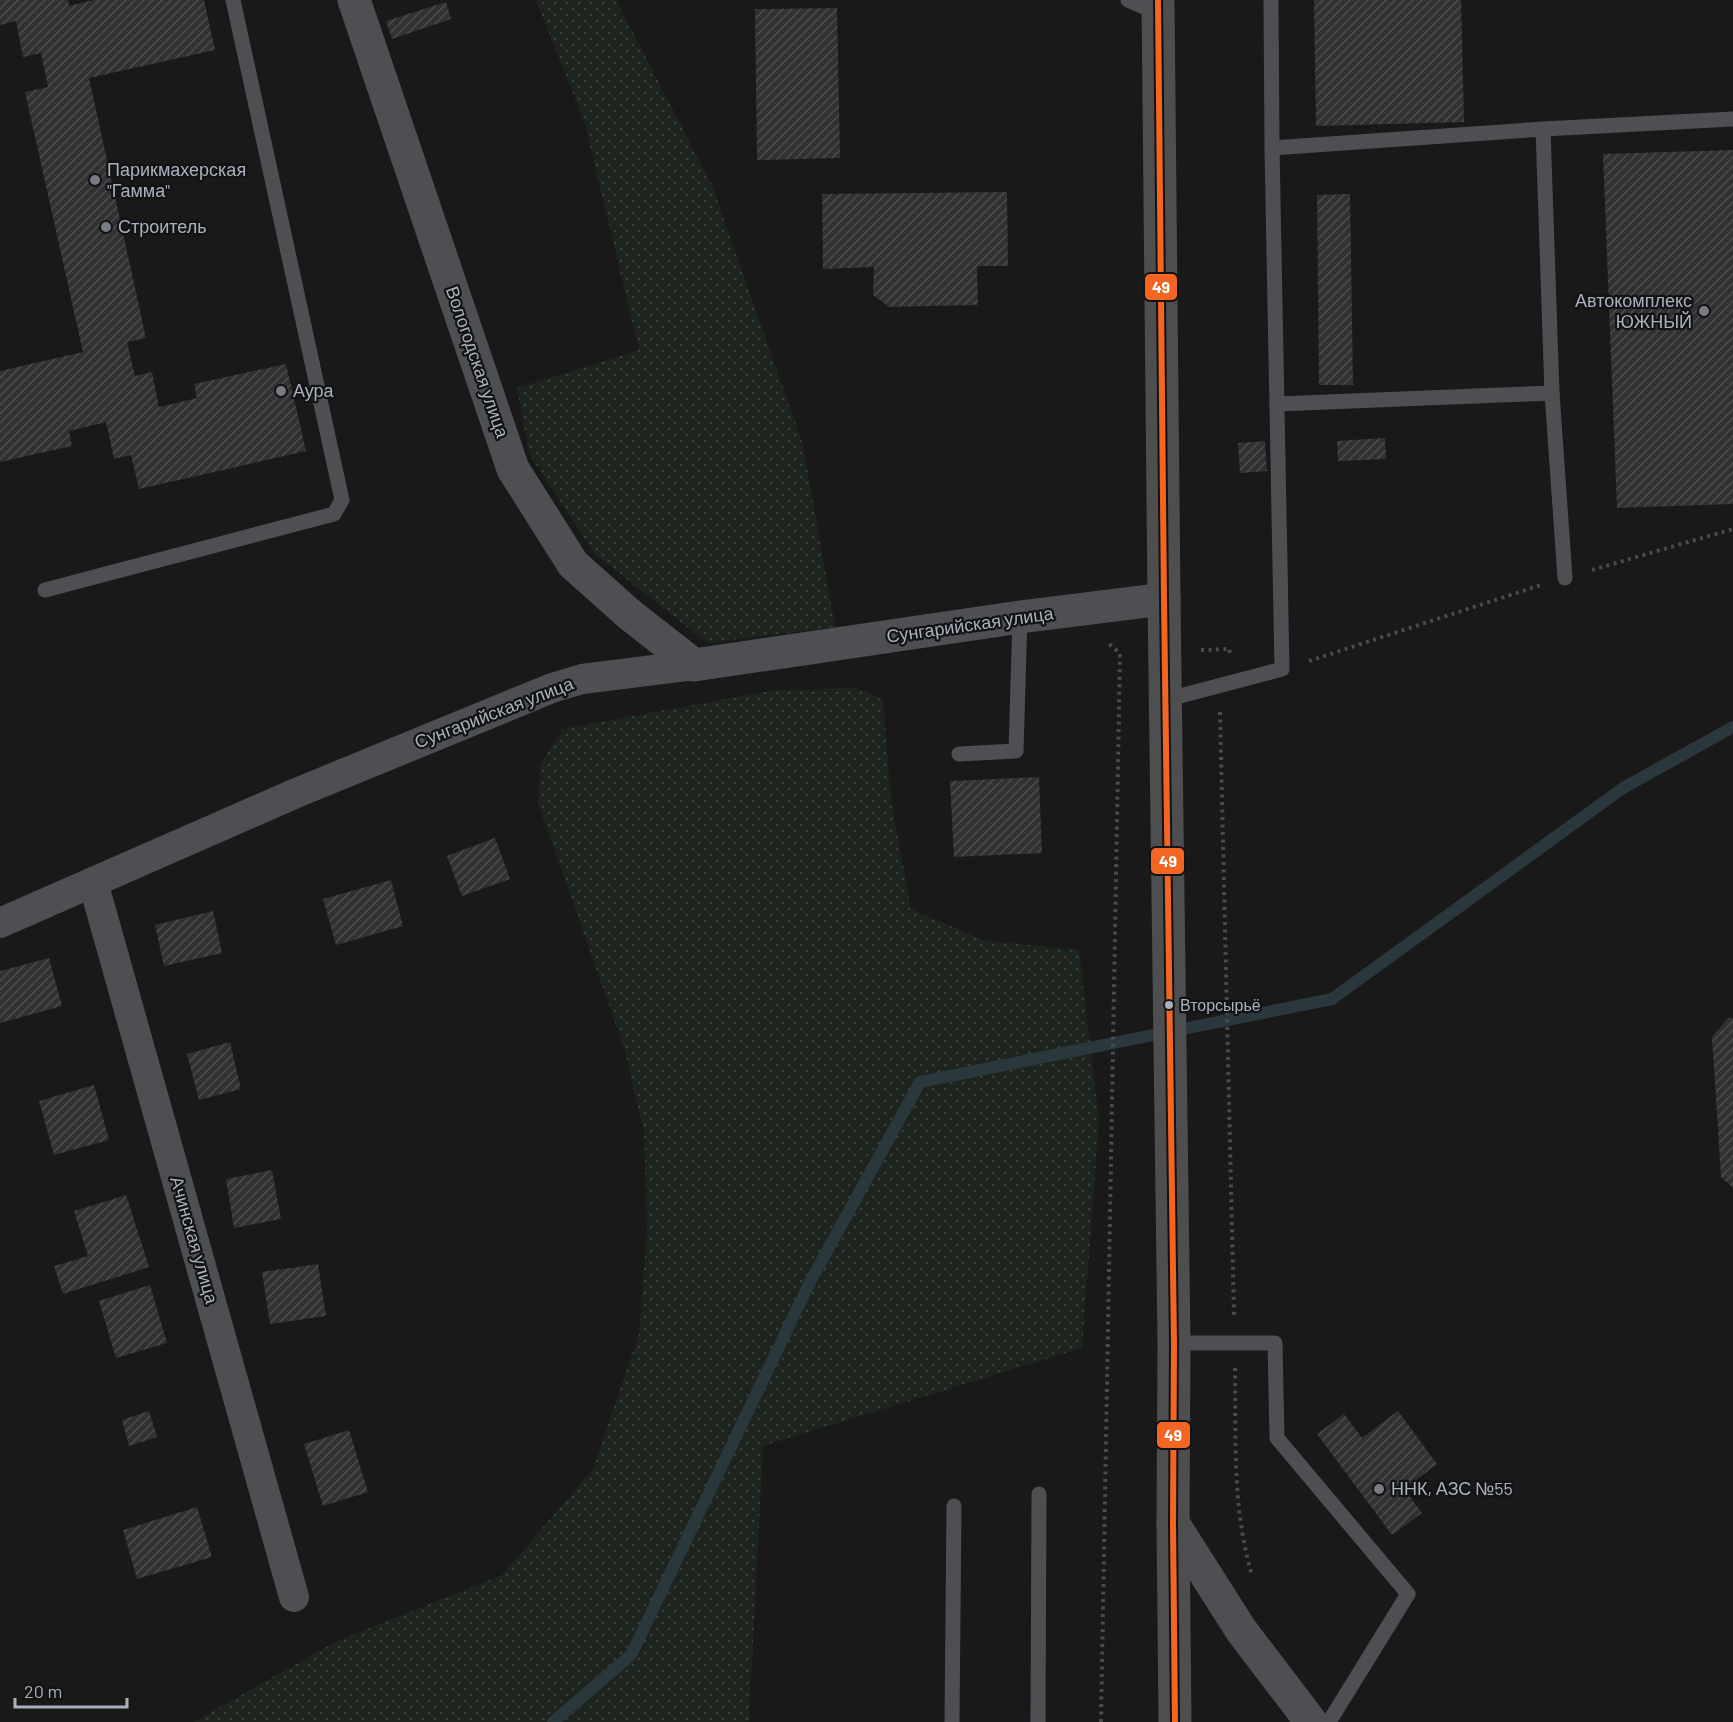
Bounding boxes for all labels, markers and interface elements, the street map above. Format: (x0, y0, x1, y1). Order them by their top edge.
place label: Парикмахерская "Гамма" (107, 158, 246, 201)
marker: Парикмахерская "Гамма" (88, 173, 102, 187)
place label: Строитель (118, 215, 207, 237)
marker: Строитель (99, 220, 113, 234)
line badge: 49 (1144, 273, 1178, 301)
text: 49 (1152, 277, 1170, 296)
street label: Вологодская улица (442, 283, 515, 441)
place label: Автокомплекс ЮЖНЫЙ (1575, 289, 1692, 332)
marker: Автокомплекс ЮЖНЫЙ (1697, 304, 1711, 318)
place label: Аура (293, 379, 335, 401)
marker: Аура (274, 384, 288, 398)
street label: Сунгарийская улица (885, 601, 1056, 647)
street label: Сунгарийская улица (411, 671, 577, 753)
line badge: 49 (1150, 847, 1185, 875)
text: 49 (1159, 851, 1177, 870)
place label: Вторсырьё (1180, 995, 1261, 1014)
marker: Вторсырьё (1163, 999, 1175, 1011)
street label: Ачинская улица (166, 1173, 224, 1307)
line badge: 49 (1156, 1421, 1191, 1449)
text: 49 (1164, 1425, 1182, 1444)
place label: ННК, АЗС №55 (1391, 1477, 1513, 1499)
marker: ННК, АЗС №55 (1372, 1482, 1386, 1496)
scale bar (15, 1671, 128, 1709)
text: 20 m (24, 1680, 62, 1702)

